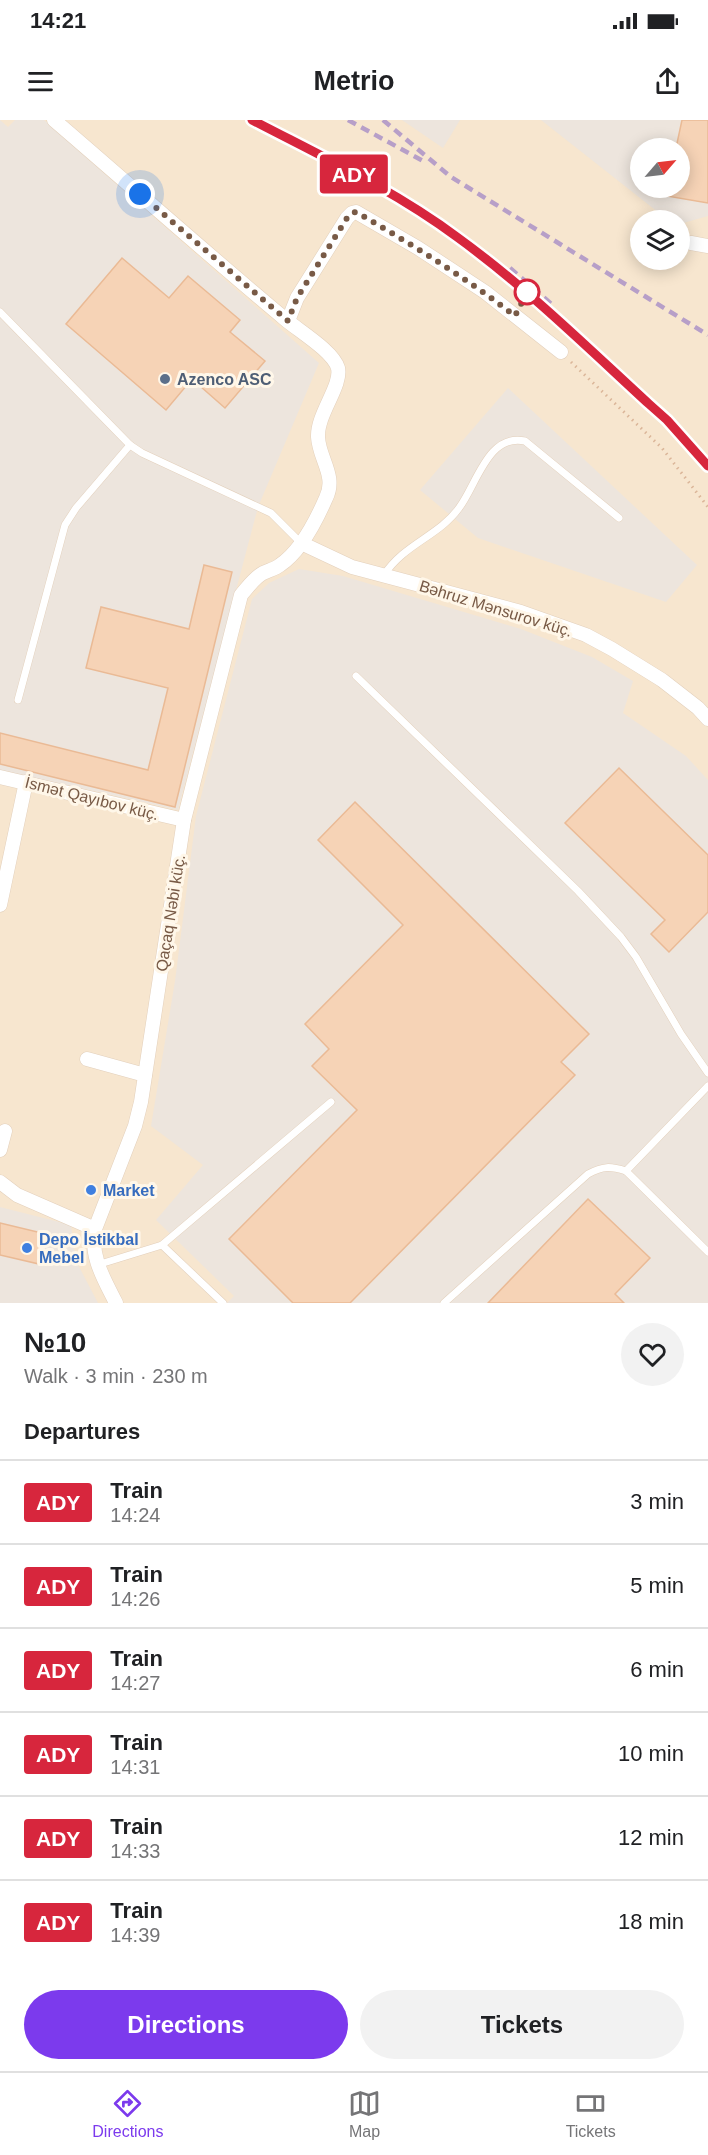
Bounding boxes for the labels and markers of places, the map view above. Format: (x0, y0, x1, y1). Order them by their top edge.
unlabelled marker (514, 279, 540, 305)
place label: Azenco ASC (177, 371, 272, 388)
marker: Azenco ASC (158, 372, 172, 386)
place label: Market (103, 1182, 155, 1199)
marker: Market (84, 1183, 98, 1197)
place label: Depo İstikbal Mebel (39, 1231, 139, 1266)
marker: Depo İstikbal Mebel (20, 1241, 34, 1255)

